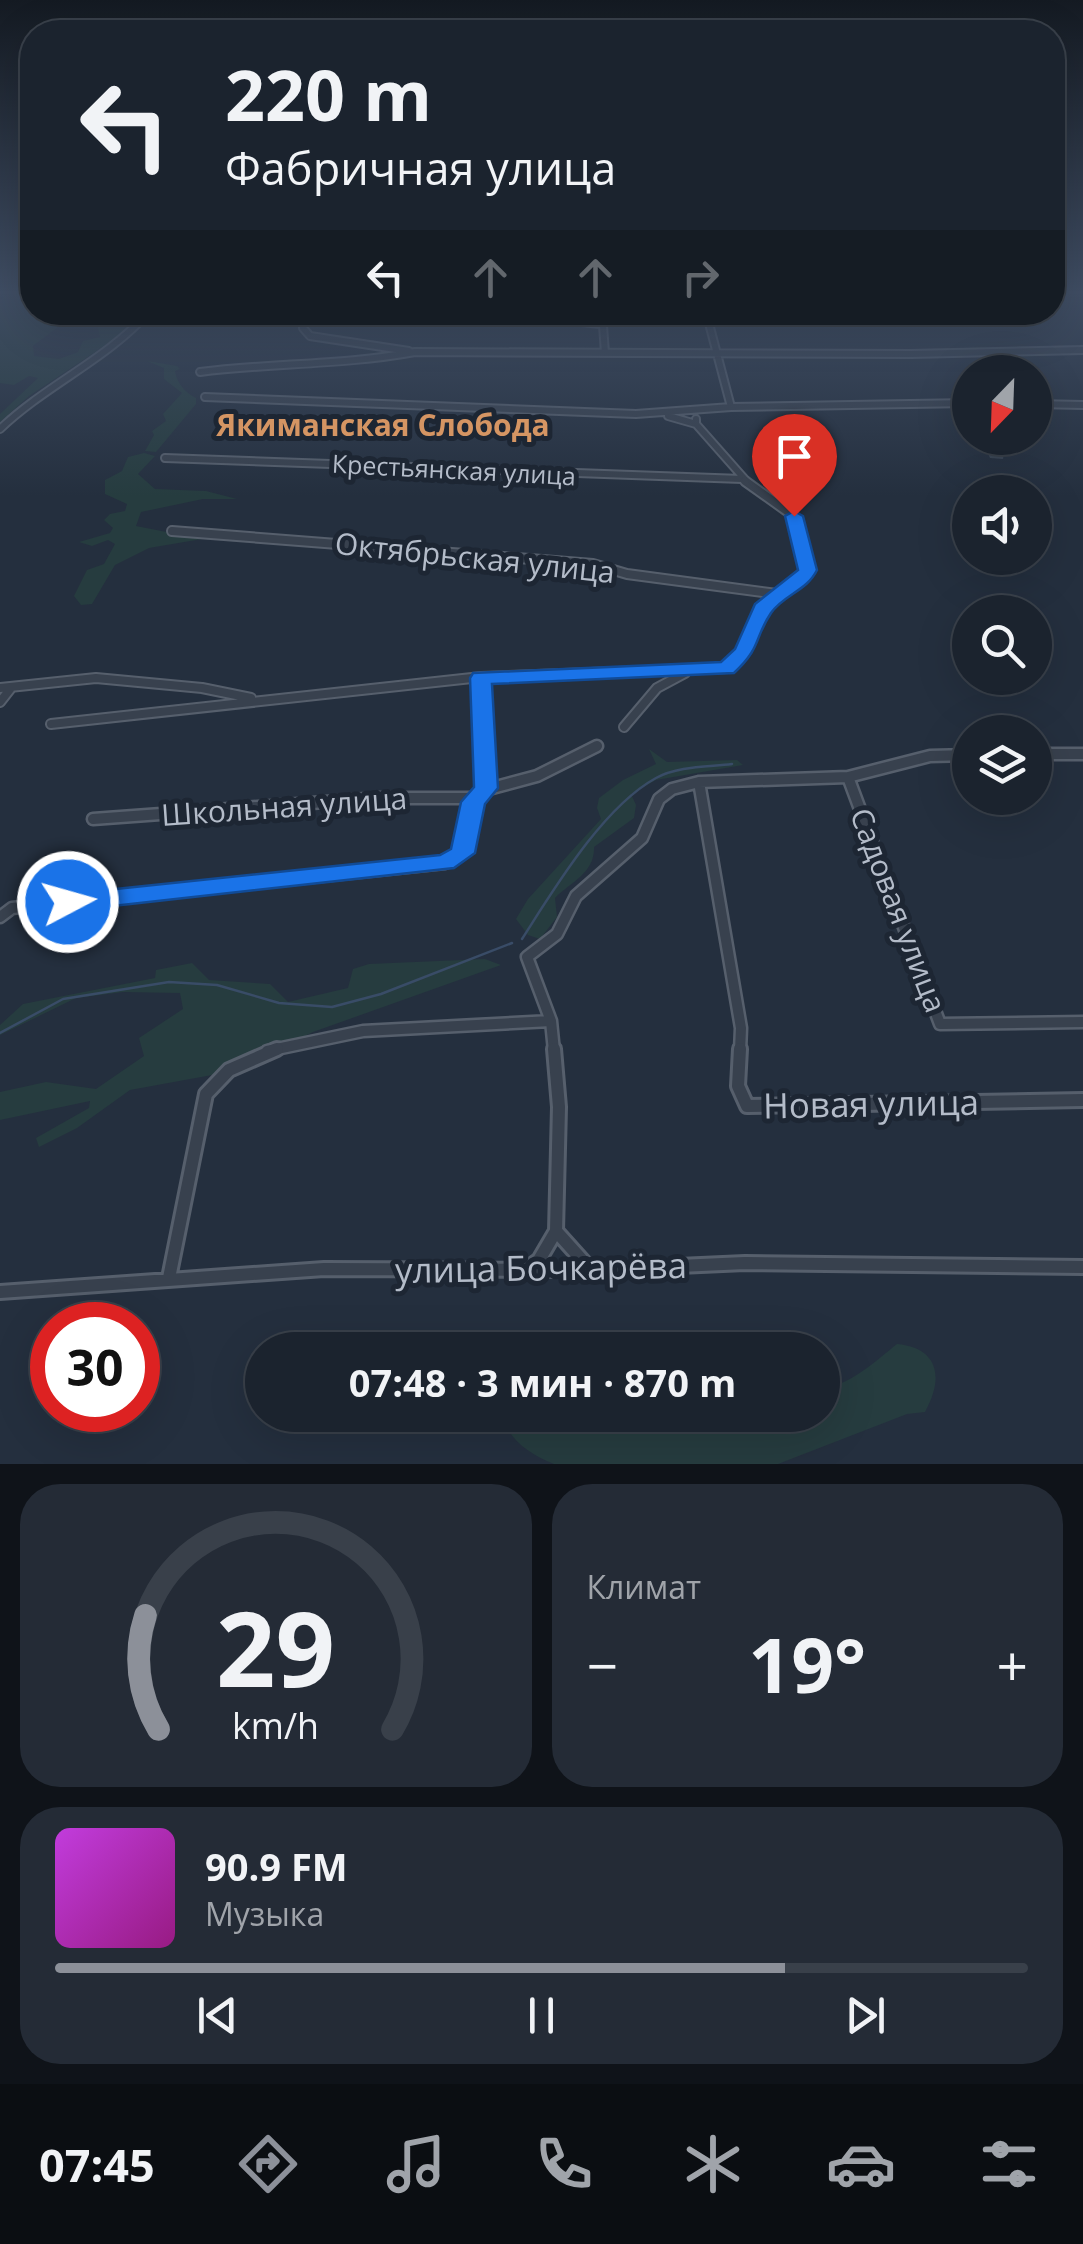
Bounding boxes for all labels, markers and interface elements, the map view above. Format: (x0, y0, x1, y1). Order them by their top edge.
text: 220 m (225, 46, 432, 142)
icon: left (60, 60, 190, 190)
text: Фабричная улица (225, 137, 616, 198)
icon: left (358, 250, 413, 305)
icon: ahead (463, 250, 518, 305)
icon: ahead (568, 250, 623, 305)
icon: right (673, 250, 728, 305)
north arrow (952, 355, 1052, 455)
map controls (952, 355, 1052, 815)
district label: Якиманская Слобода (215, 404, 550, 445)
pin (752, 414, 837, 517)
icon: arrive (767, 429, 822, 484)
street label: Крестьянская улица (331, 446, 577, 492)
button: sound (952, 475, 1052, 575)
street label: Октябрьская улица (333, 522, 617, 592)
button: search (952, 595, 1052, 695)
button: layers (952, 715, 1052, 815)
street label: Школьная улица (160, 777, 408, 835)
street label: Садовая улица (841, 802, 957, 1018)
position arrow (16, 850, 120, 954)
street label: Новая улица (763, 1078, 979, 1128)
street label: улица Бочкарёва (395, 1241, 687, 1293)
speed limit sign: 30 (30, 1302, 160, 1432)
text: 07:48 · 3 мин · 870 m (349, 1356, 736, 1408)
text: Климат (587, 1565, 701, 1608)
text: 29 (216, 1576, 335, 1717)
text: 19° (748, 1613, 866, 1715)
text: − (587, 1627, 618, 1702)
text: + (997, 1627, 1028, 1702)
text: km/h (232, 1701, 319, 1749)
text: 90.9 FM (205, 1840, 348, 1892)
text: Музыка (205, 1892, 324, 1935)
icon: previous (190, 1988, 245, 2043)
icon: pause (514, 1988, 569, 2043)
icon: next (838, 1988, 893, 2043)
icon: directions (233, 2129, 303, 2199)
icon: music (381, 2129, 451, 2199)
icon: phone (529, 2129, 599, 2199)
icon: climate (678, 2129, 748, 2199)
icon: car (826, 2129, 896, 2199)
icon: filters (974, 2129, 1044, 2199)
text: 07:45 (39, 2134, 155, 2195)

